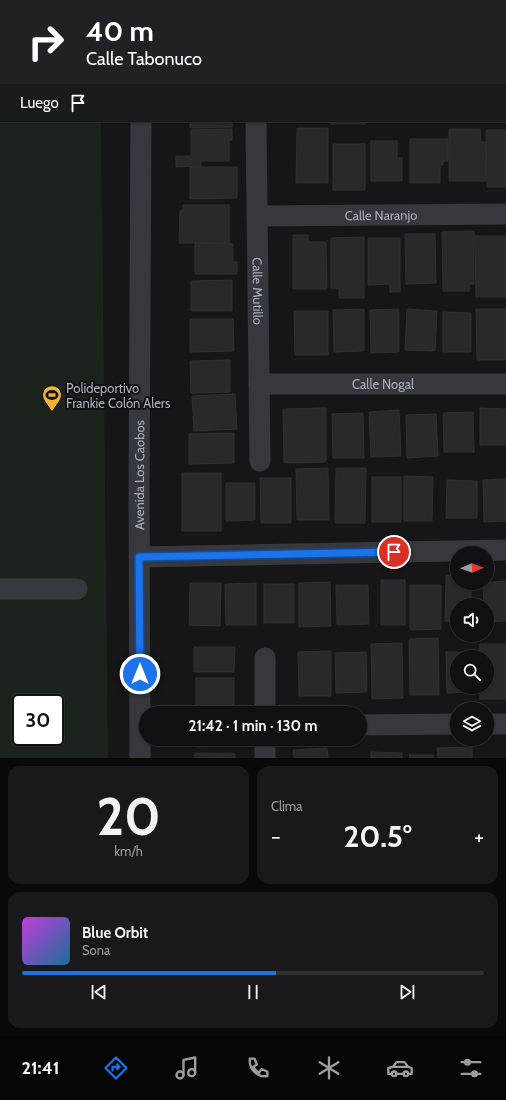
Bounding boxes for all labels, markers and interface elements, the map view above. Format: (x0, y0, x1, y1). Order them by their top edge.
text: 40 m (86, 14, 154, 48)
icon: right (20, 16, 72, 68)
text: Calle Tabonuco (86, 48, 202, 70)
icon: arrive (67, 92, 89, 114)
text: Luego (20, 94, 59, 112)
street label: Calle Naranjo (345, 207, 417, 224)
street label: Calle Mutillo (250, 257, 266, 325)
street label: Calle Nogal (352, 376, 414, 392)
place label: Polideportivo Frankie Colón Alers (66, 380, 171, 411)
sports icon: Polideportivo Frankie Colón Alers (41, 384, 63, 412)
street label: Avenida Los Caobos (131, 419, 147, 530)
pin (377, 535, 411, 569)
icon: arrive (383, 541, 405, 563)
north arrow (450, 546, 494, 590)
map controls (450, 546, 494, 746)
button: sound (450, 598, 494, 642)
button: search (450, 650, 494, 694)
position arrow (119, 653, 161, 695)
speed limit sign: 30 (12, 694, 64, 746)
button: layers (450, 702, 494, 746)
text: 21:42 · 1 min · 130 m (189, 717, 317, 735)
text: 20 (96, 785, 161, 848)
text: Clima (271, 798, 302, 814)
text: 20.5° (343, 818, 412, 855)
text: − (271, 823, 281, 850)
text: + (474, 823, 484, 850)
text: km/h (114, 843, 143, 859)
text: Blue Orbit (82, 924, 148, 942)
text: Sona (82, 942, 110, 958)
icon: previous (88, 981, 110, 1003)
icon: pause (242, 981, 264, 1003)
icon: next (396, 981, 418, 1003)
icon: directions (102, 1054, 130, 1082)
icon: music (173, 1054, 201, 1082)
icon: phone (244, 1054, 272, 1082)
icon: climate (315, 1054, 343, 1082)
icon: car (386, 1054, 414, 1082)
icon: filters (457, 1054, 485, 1082)
text: 21:41 (21, 1057, 59, 1079)

